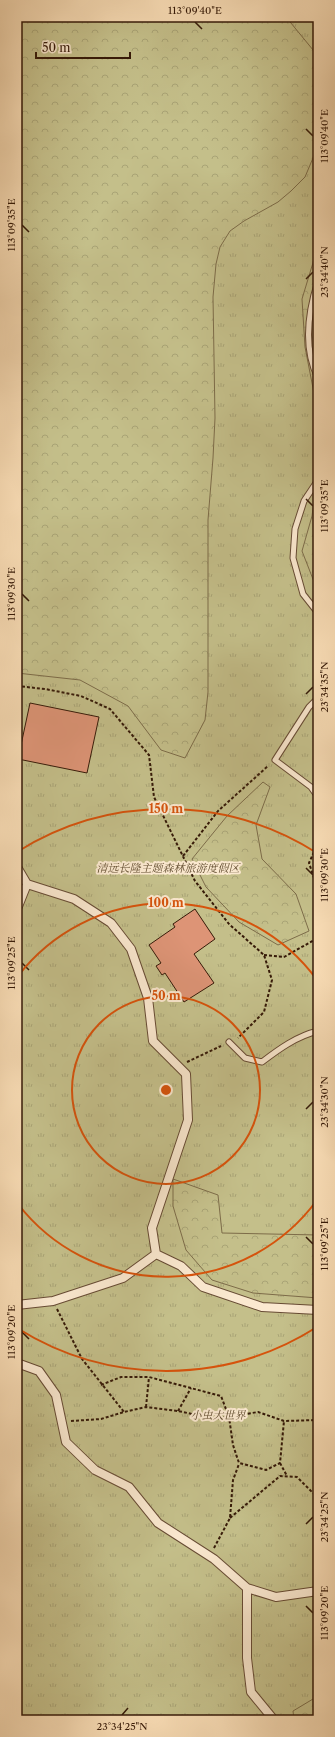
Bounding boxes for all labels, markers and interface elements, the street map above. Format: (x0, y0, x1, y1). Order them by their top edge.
text: 113°09'40"E (168, 4, 222, 17)
scale bar (36, 34, 130, 60)
text: 50 m (42, 40, 71, 55)
text: 113°09'40"E (318, 109, 331, 163)
text: 113°09'35"E (5, 198, 18, 252)
text: 23°34'40"N (318, 246, 331, 298)
text: 113°09'35"E (318, 479, 331, 533)
text: 113°09'30"E (5, 567, 18, 621)
text: 23°34'35"N (318, 662, 331, 712)
text: 150 m (149, 801, 183, 816)
text: 113°09'30"E (318, 848, 331, 902)
park label: 清远长隆主题森林旅游度假区 (97, 861, 241, 875)
text: 100 m (148, 895, 184, 910)
text: 113°09'25"E (5, 936, 18, 990)
text: 50 m (151, 988, 181, 1003)
text: 23°34'30"N (318, 1076, 331, 1128)
centre of rings (159, 1083, 173, 1097)
text: 113°09'25"E (318, 1217, 331, 1271)
text: 113°09'20"E (5, 1305, 18, 1359)
park label: 小虫大世界 (191, 1408, 246, 1422)
text: 23°34'25"N (318, 1491, 331, 1543)
text: 113°09'20"E (318, 1586, 331, 1640)
text: 23°34'25"N (96, 1720, 148, 1733)

